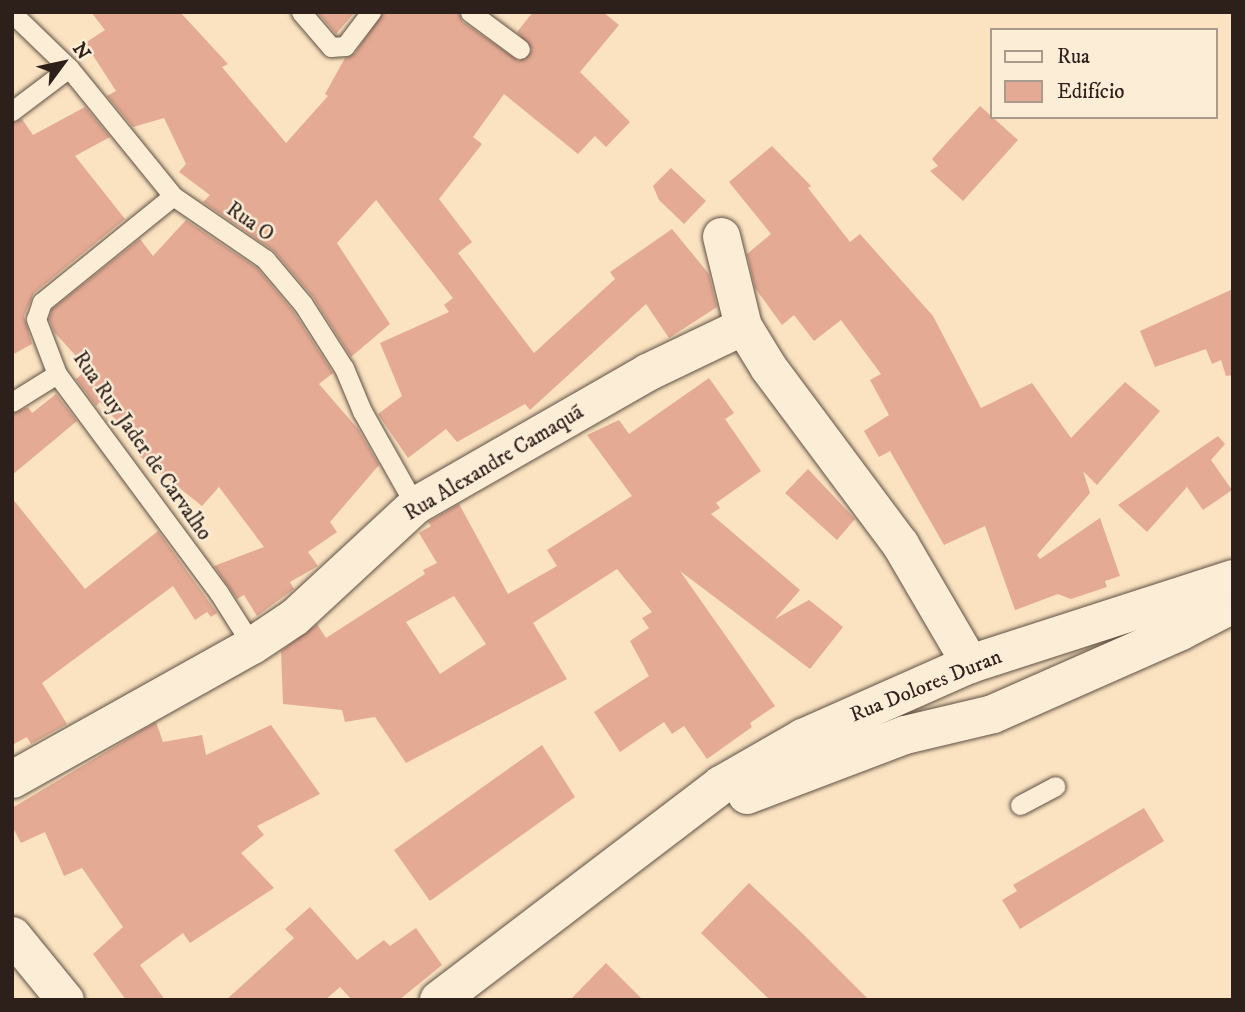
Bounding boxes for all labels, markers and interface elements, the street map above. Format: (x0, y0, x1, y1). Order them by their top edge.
north arrow (28, 28, 98, 98)
legend (990, 28, 1217, 119)
text: N (67, 38, 95, 64)
text: Rua (1057, 44, 1090, 70)
text: Edifício (1057, 79, 1125, 105)
street label: Rua O (221, 197, 279, 247)
street label: Rua Ruy Jader de Carvalho (67, 347, 217, 545)
street label: Rua Alexandre Camaquã (400, 400, 588, 526)
street label: Rua Dolores Duran (847, 644, 1005, 728)

